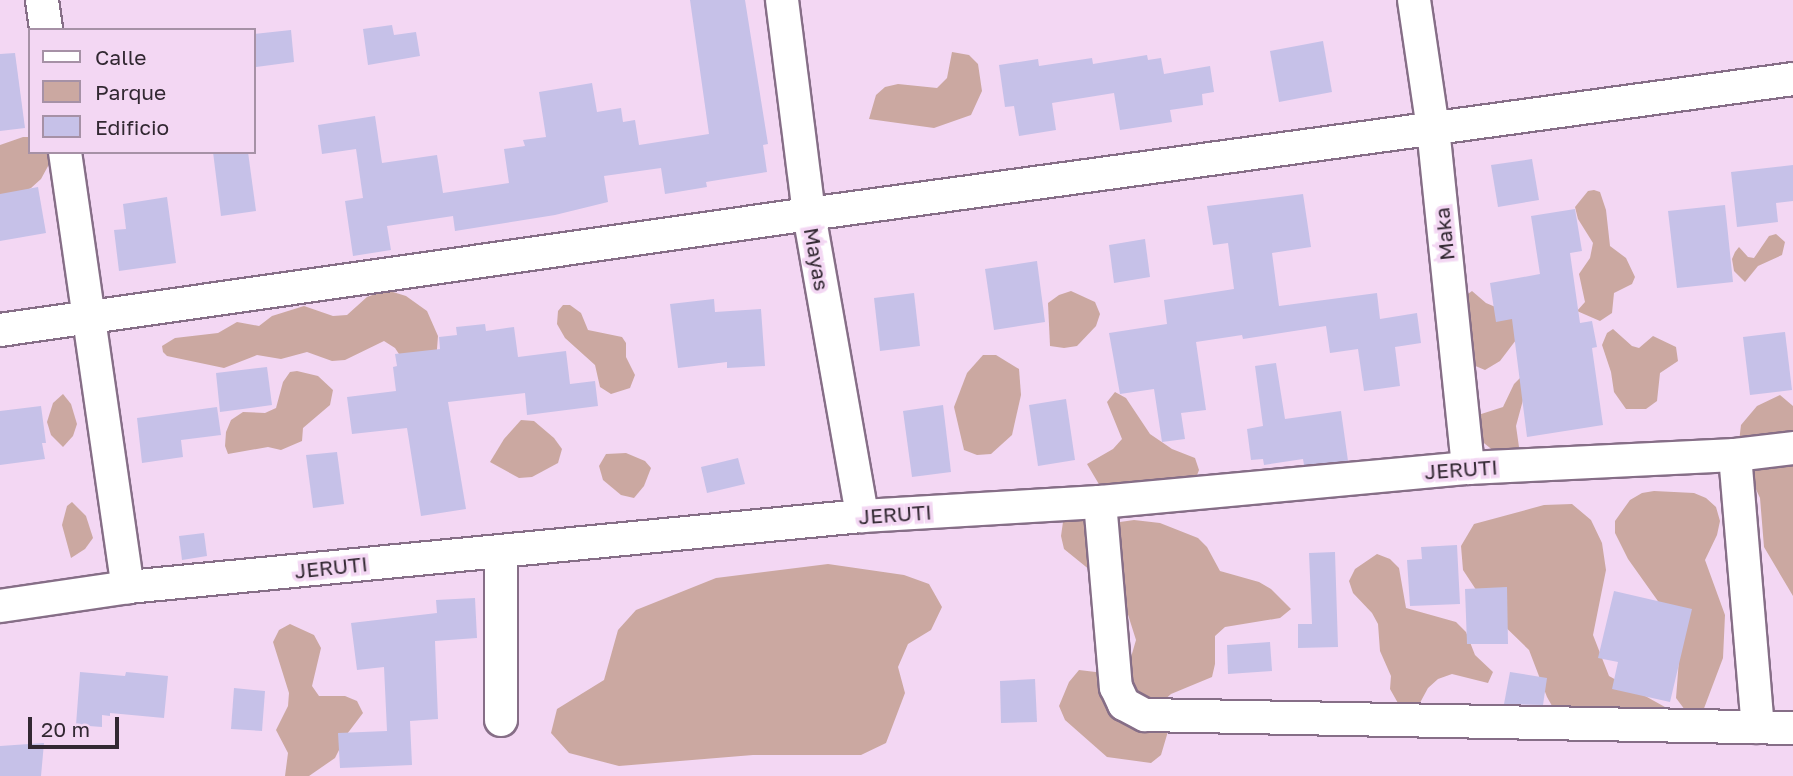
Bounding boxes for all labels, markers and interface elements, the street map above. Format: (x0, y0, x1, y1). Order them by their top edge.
legend (28, 28, 256, 154)
text: Calle (95, 44, 147, 70)
text: Parque (95, 79, 166, 105)
text: Edificio (95, 114, 169, 140)
street label: Maka (1429, 206, 1459, 262)
street label: Mayas (799, 225, 835, 293)
street label: JERUTI (1423, 454, 1499, 484)
street label: JERUTI (857, 499, 933, 529)
street label: JERUTI (293, 551, 369, 583)
scale bar (32, 702, 122, 746)
text: 20 m (41, 716, 90, 742)

